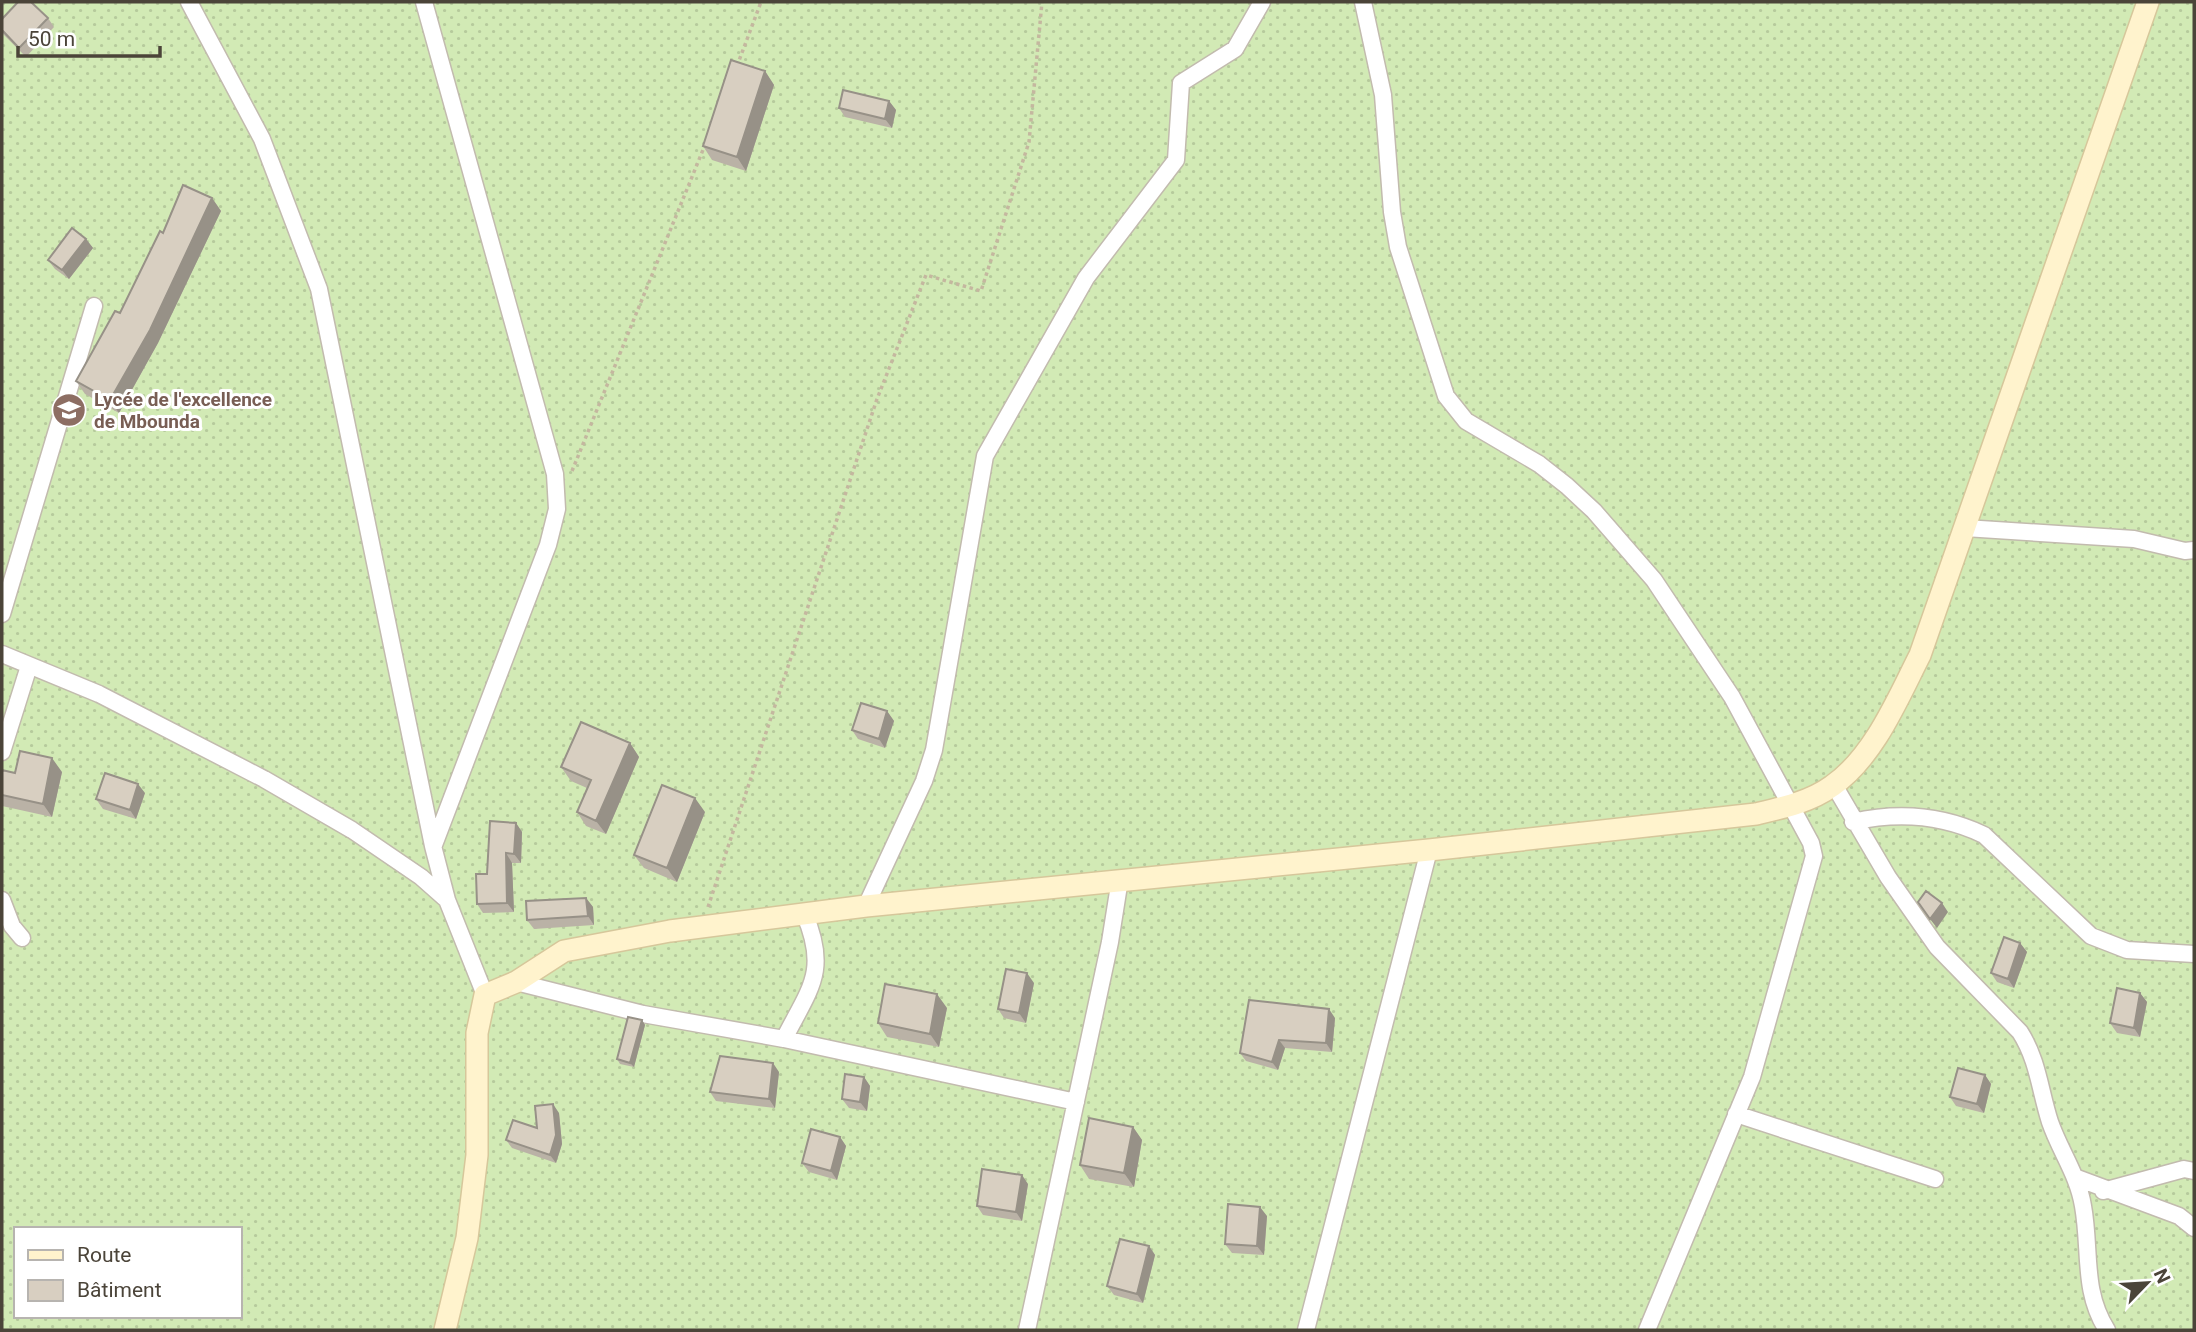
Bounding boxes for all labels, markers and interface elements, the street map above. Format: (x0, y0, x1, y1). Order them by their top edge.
scale bar (18, 14, 159, 58)
text: 50 m (28, 27, 75, 51)
place label: Lycée de l'excellence de Mbounda (94, 388, 272, 433)
school or university icon: Lycée de l'excellence de Mbounda (50, 391, 88, 429)
legend (14, 1227, 242, 1318)
text: Route (77, 1243, 132, 1267)
north arrow (2112, 1248, 2182, 1318)
text: N (2149, 1265, 2175, 1287)
text: Bâtiment (77, 1278, 162, 1302)

